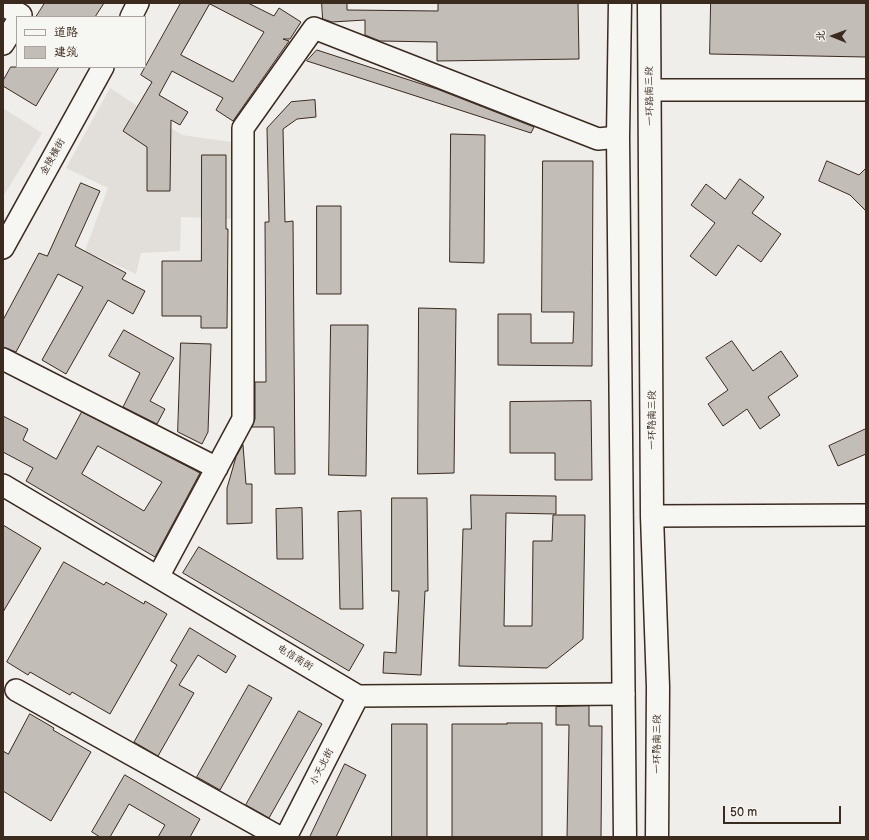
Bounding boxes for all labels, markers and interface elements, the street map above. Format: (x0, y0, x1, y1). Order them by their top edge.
legend (16, 16, 146, 68)
north arrow (813, 16, 853, 56)
text: 道路 (54, 25, 78, 40)
text: 北 (814, 30, 827, 41)
text: 建筑 (54, 45, 78, 60)
street label: 一环路南三段 (643, 66, 657, 126)
street label: 金陵横街 (38, 137, 68, 177)
street label: 一环路南三段 (646, 390, 658, 450)
street label: 电信南街 (275, 643, 315, 673)
street label: 一环路南三段 (651, 714, 663, 774)
street label: 小天北街 (308, 746, 336, 788)
scale bar (725, 798, 843, 824)
text: 50 m (730, 805, 757, 820)

